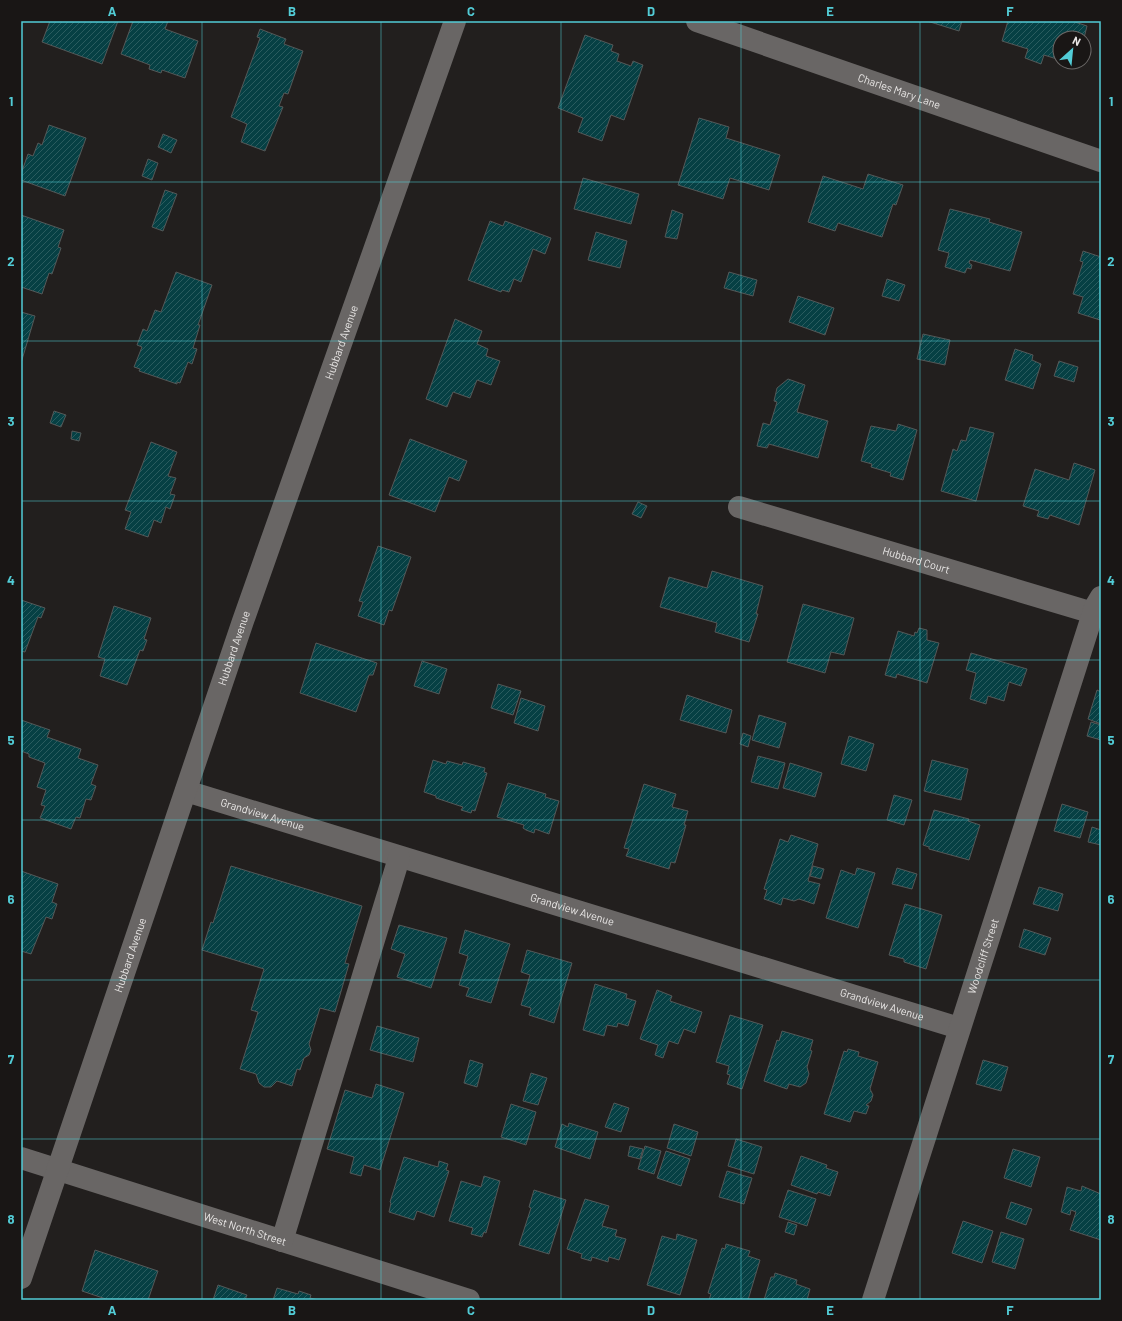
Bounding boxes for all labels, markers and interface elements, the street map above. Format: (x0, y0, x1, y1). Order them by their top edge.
text: A (108, 3, 117, 19)
text: B (288, 3, 296, 19)
text: C (467, 3, 475, 19)
text: D (647, 3, 655, 19)
text: E (826, 3, 834, 19)
text: F (1006, 3, 1014, 19)
north arrow (1052, 30, 1092, 70)
text: N (1071, 33, 1083, 48)
street label: Charles Mary Lane (856, 70, 943, 111)
text: 1 (9, 93, 13, 109)
text: 1 (1109, 93, 1113, 109)
text: 2 (7, 253, 15, 269)
text: 2 (1107, 253, 1115, 269)
street label: Hubbard Avenue (322, 303, 360, 381)
text: 3 (7, 413, 15, 429)
text: 3 (1107, 413, 1115, 429)
street label: Hubbard Court (881, 543, 952, 576)
text: 4 (7, 572, 15, 588)
text: 4 (1107, 572, 1115, 588)
street label: Hubbard Avenue (215, 609, 252, 687)
text: 5 (7, 732, 15, 748)
text: 5 (1107, 732, 1115, 748)
street label: Grandview Avenue (219, 795, 306, 833)
street label: Grandview Avenue (529, 890, 616, 928)
text: 6 (8, 891, 15, 907)
text: 6 (1108, 891, 1115, 907)
street label: Hubbard Avenue (111, 916, 148, 994)
street label: Woodcliff Street (965, 917, 1001, 995)
street label: Grandview Avenue (839, 985, 926, 1023)
text: 7 (8, 1051, 15, 1067)
text: 7 (1108, 1051, 1115, 1067)
street label: West North Street (202, 1209, 288, 1248)
text: 8 (7, 1211, 15, 1227)
text: 8 (1107, 1211, 1115, 1227)
text: A (108, 1302, 117, 1318)
text: B (288, 1302, 296, 1318)
text: C (467, 1302, 475, 1318)
text: D (647, 1302, 655, 1318)
text: E (826, 1302, 834, 1318)
text: F (1006, 1302, 1014, 1318)

